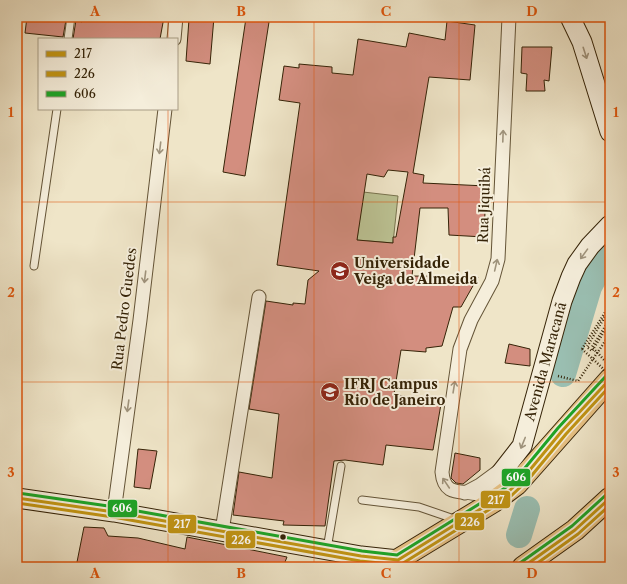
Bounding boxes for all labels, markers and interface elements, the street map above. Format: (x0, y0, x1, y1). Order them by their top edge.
text: A (89, 3, 101, 19)
text: B (236, 3, 246, 19)
text: C (381, 3, 391, 19)
text: D (526, 3, 538, 19)
legend (38, 38, 178, 110)
text: 217 (74, 46, 92, 61)
one-way arrow (582, 47, 590, 59)
text: 226 (74, 66, 95, 81)
text: 606 (74, 86, 96, 101)
text: 1 (8, 104, 14, 120)
text: 1 (613, 104, 619, 120)
one-way arrow (500, 130, 507, 143)
one-way arrow (156, 141, 164, 154)
street label: Rua Jiquibá (474, 166, 494, 243)
street label: Rua Pedro Guedes (108, 247, 140, 371)
one-way arrow (580, 248, 588, 259)
place label: Universidade Veiga de Almeida (353, 254, 478, 288)
one-way arrow (493, 259, 501, 272)
school or university icon: Universidade Veiga de Almeida (329, 260, 351, 282)
one-way arrow (141, 270, 149, 283)
text: 2 (7, 284, 15, 300)
text: 2 (612, 284, 620, 300)
street label: Avenida Maracanã (520, 299, 570, 424)
place label: IFRJ Campus Rio de Janeiro (344, 375, 445, 409)
school or university icon: IFRJ Campus Rio de Janeiro (319, 381, 341, 403)
one-way arrow (450, 381, 458, 394)
one-way arrow (124, 399, 132, 412)
one-way arrow (518, 437, 526, 449)
text: 3 (7, 464, 15, 480)
text: 3 (612, 464, 620, 480)
line badge: 606 (501, 468, 531, 487)
text: 606 (506, 470, 527, 484)
one-way arrow (442, 478, 450, 489)
line badge: 217 (480, 490, 511, 509)
text: 217 (487, 493, 505, 507)
line badge: 606 (107, 499, 138, 518)
text: 606 (112, 501, 133, 515)
line badge: 226 (454, 512, 485, 531)
line badge: 217 (167, 514, 197, 534)
text: 226 (460, 515, 480, 529)
text: 217 (173, 517, 191, 531)
line badge: 226 (225, 530, 256, 549)
unlabelled marker (278, 532, 288, 542)
text: 226 (231, 533, 251, 547)
text: A (89, 565, 101, 581)
text: B (236, 565, 246, 581)
text: C (381, 565, 391, 581)
text: D (526, 565, 538, 581)

